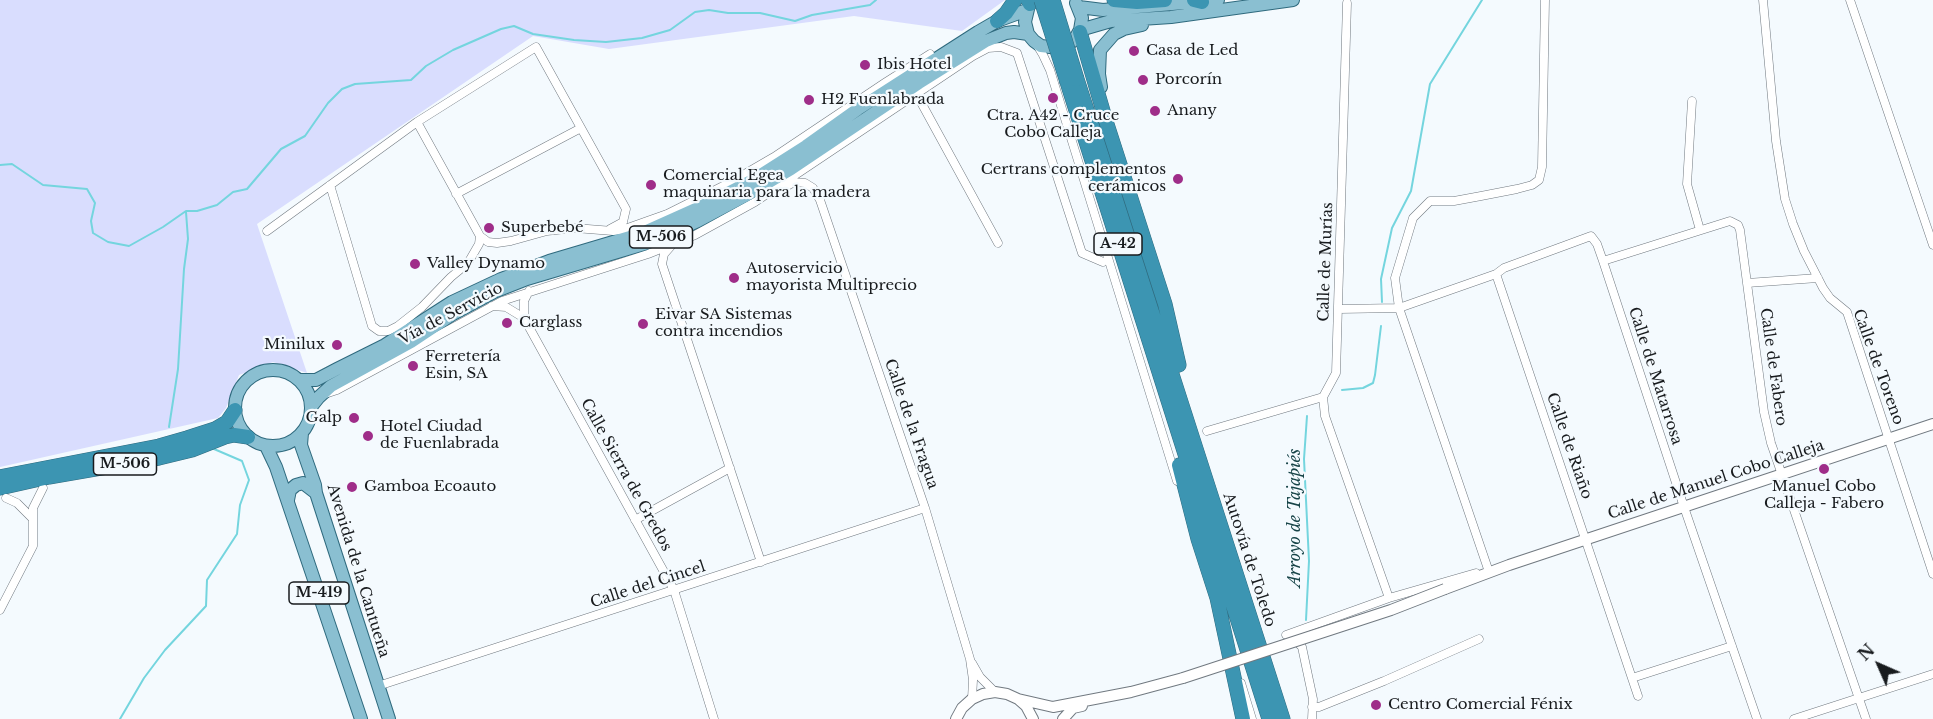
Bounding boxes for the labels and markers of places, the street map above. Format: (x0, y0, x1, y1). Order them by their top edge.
place label: Casa de Led (1146, 42, 1238, 60)
marker: Casa de Led (1127, 44, 1141, 58)
place label: Ibis Hotel (877, 56, 952, 74)
marker: Ibis Hotel (858, 58, 872, 72)
place label: Porcorín (1155, 71, 1222, 89)
marker: Porcorín (1136, 73, 1150, 87)
place label: H2 Fuenlabrada (821, 91, 944, 109)
marker: Ctra. A42 - Cruce Cobo Calleja (1046, 91, 1060, 105)
marker: H2 Fuenlabrada (802, 93, 816, 107)
place label: Anany (1167, 102, 1217, 120)
marker: Anany (1148, 104, 1162, 118)
place label: Ctra. A42 - Cruce Cobo Calleja (987, 107, 1119, 142)
place label: Certrans complementos cerámicos (981, 161, 1166, 196)
place label: Comercial Egea maquinaria para la madera (663, 167, 870, 202)
marker: Certrans complementos cerámicos (1171, 172, 1185, 186)
marker: Comercial Egea maquinaria para la madera (644, 178, 658, 192)
place label: Superbebé (501, 219, 583, 237)
marker: Superbebé (482, 221, 496, 235)
place label: Valley Dynamo (427, 255, 545, 273)
marker: Valley Dynamo (408, 257, 422, 271)
place label: Autoservicio mayorista Multiprecio (746, 260, 917, 295)
marker: Autoservicio mayorista Multiprecio (727, 271, 741, 285)
place label: Eivar SA Sistemas contra incendios (655, 306, 792, 341)
place label: Carglass (519, 314, 582, 332)
marker: Carglass (500, 316, 514, 330)
marker: Eivar SA Sistemas contra incendios (636, 317, 650, 331)
place label: Minilux (264, 336, 325, 354)
marker: Minilux (330, 338, 344, 352)
place label: Ferretería Esin, SA (425, 348, 501, 383)
marker: Ferretería Esin, SA (406, 359, 420, 373)
place label: Galp (306, 409, 342, 427)
marker: Galp (347, 411, 361, 425)
place label: Hotel Ciudad de Fuenlabrada (380, 418, 499, 453)
marker: Hotel Ciudad de Fuenlabrada (361, 429, 375, 443)
marker: Manuel Cobo Calleja - Fabero (1817, 462, 1831, 476)
place label: Gamboa Ecoauto (364, 478, 496, 496)
place label: Manuel Cobo Calleja - Fabero (1764, 478, 1884, 513)
marker: Gamboa Ecoauto (345, 480, 359, 494)
place label: Centro Comercial Fénix (1388, 696, 1573, 714)
marker: Centro Comercial Fénix (1369, 698, 1383, 712)

